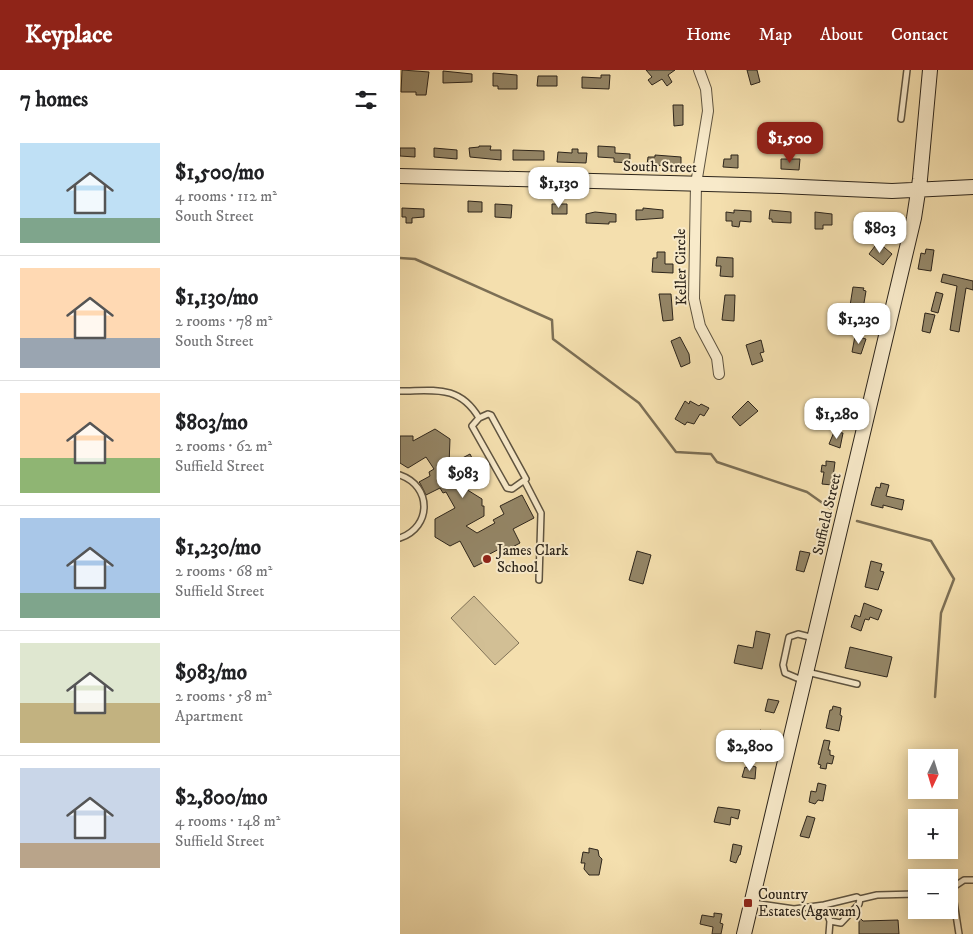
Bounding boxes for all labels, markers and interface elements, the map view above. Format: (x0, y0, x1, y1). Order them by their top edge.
text: Keyplace (25, 20, 113, 50)
text: Home (686, 24, 731, 46)
text: Map (759, 24, 792, 46)
text: About (820, 24, 863, 46)
text: Contact (891, 24, 948, 46)
icon: filters (352, 86, 380, 114)
text: 7 homes (20, 87, 88, 113)
pin: $1,500 (749, 122, 831, 164)
text: $1,500 (768, 128, 812, 148)
street label: South Street (623, 157, 697, 177)
text: $1,500/mo (175, 160, 264, 186)
icon: home (60, 163, 120, 223)
pin: $1,130 (518, 166, 600, 209)
text: $1,130 (539, 173, 579, 193)
text: 4 rooms · 112 m² (175, 186, 277, 206)
text: South Street (175, 206, 254, 226)
pin: $803 (850, 212, 910, 254)
text: $803 (864, 218, 896, 238)
street label: Keller Circle (671, 228, 691, 306)
text: $1,130/mo (175, 285, 258, 311)
icon: home (60, 288, 120, 348)
pin: $1,230 (818, 302, 900, 345)
text: $1,230 (838, 309, 880, 329)
text: 2 rooms · 78 m² (175, 311, 272, 331)
text: South Street (175, 331, 254, 351)
pin: $1,280 (796, 398, 878, 440)
text: $1,280 (815, 404, 859, 424)
text: $803/mo (175, 410, 248, 436)
icon: home (60, 413, 120, 473)
text: 2 rooms · 62 m² (175, 436, 272, 456)
text: Suffield Street (175, 456, 264, 476)
pin: $983 (433, 456, 493, 499)
text: $983 (448, 463, 478, 483)
street label: Suffield Street (808, 471, 846, 557)
text: $1,230/mo (175, 535, 261, 561)
icon: home (60, 538, 120, 598)
place label: James Clark School (495, 541, 569, 577)
marker: James Clark School (481, 553, 493, 565)
text: 2 rooms · 68 m² (175, 561, 272, 581)
text: Suffield Street (175, 581, 264, 601)
text: $983/mo (175, 660, 247, 686)
icon: home (60, 663, 120, 723)
text: 2 rooms · 58 m² (175, 686, 272, 706)
text: Apartment (175, 706, 243, 726)
pin: $2,800 (709, 730, 791, 772)
text: $2,800 (727, 736, 773, 756)
north arrow (908, 749, 958, 799)
map controls (908, 749, 958, 919)
text: $2,800/mo (175, 785, 267, 811)
icon: home (60, 788, 120, 848)
button: + (908, 809, 958, 859)
text: 4 rooms · 148 m² (175, 811, 280, 831)
text: Suffield Street (175, 831, 264, 851)
button: − (908, 869, 958, 919)
place label: Country Estates(Agawam) (758, 885, 861, 921)
marker: Country Estates(Agawam) (742, 897, 754, 909)

